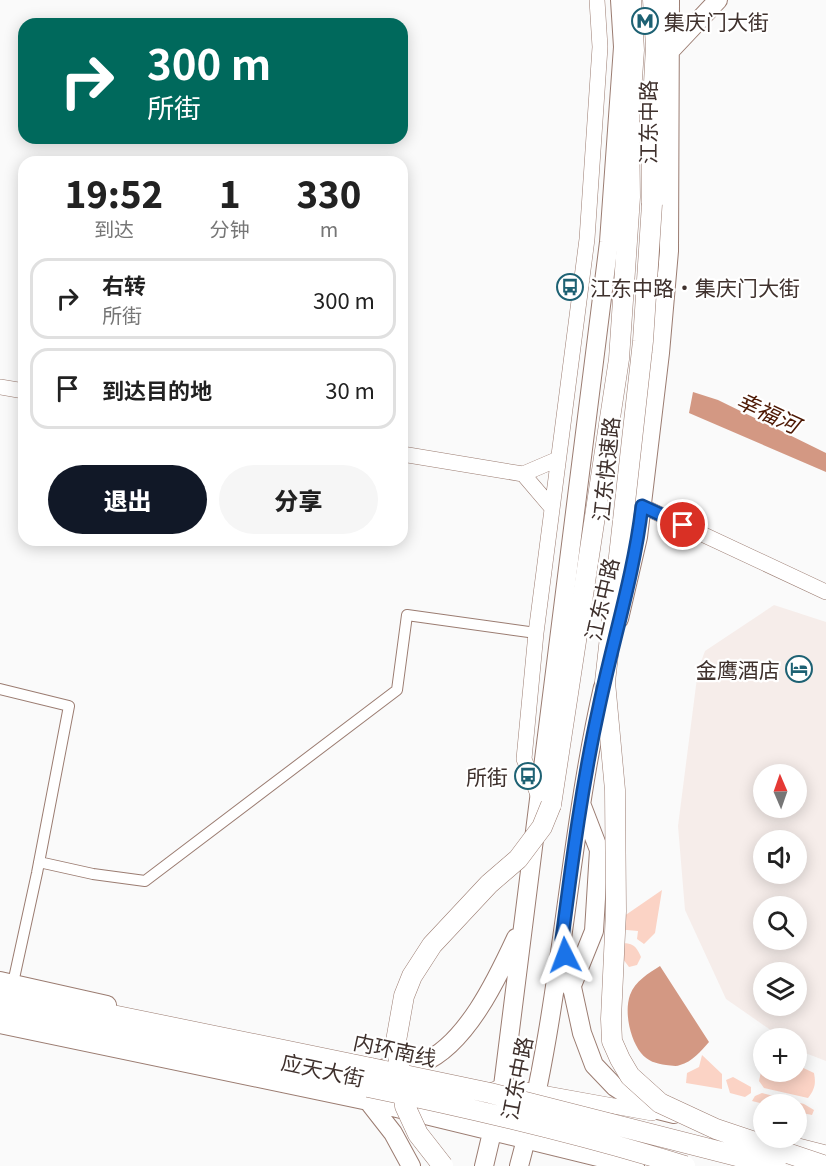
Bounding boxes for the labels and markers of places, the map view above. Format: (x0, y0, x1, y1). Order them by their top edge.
metro station icon: 集庆门大街 (630, 6, 660, 36)
place label: 集庆门大街 (664, 6, 769, 36)
bus stop icon: 江东中路·集庆门大街 (555, 272, 585, 302)
place label: 江东中路·集庆门大街 (590, 272, 800, 302)
pin (657, 499, 708, 550)
place label: 金鹰酒店 (696, 654, 780, 684)
hotel icon: 金鹰酒店 (784, 654, 814, 684)
place label: 所街 (466, 761, 508, 791)
bus stop icon: 所街 (513, 761, 543, 791)

